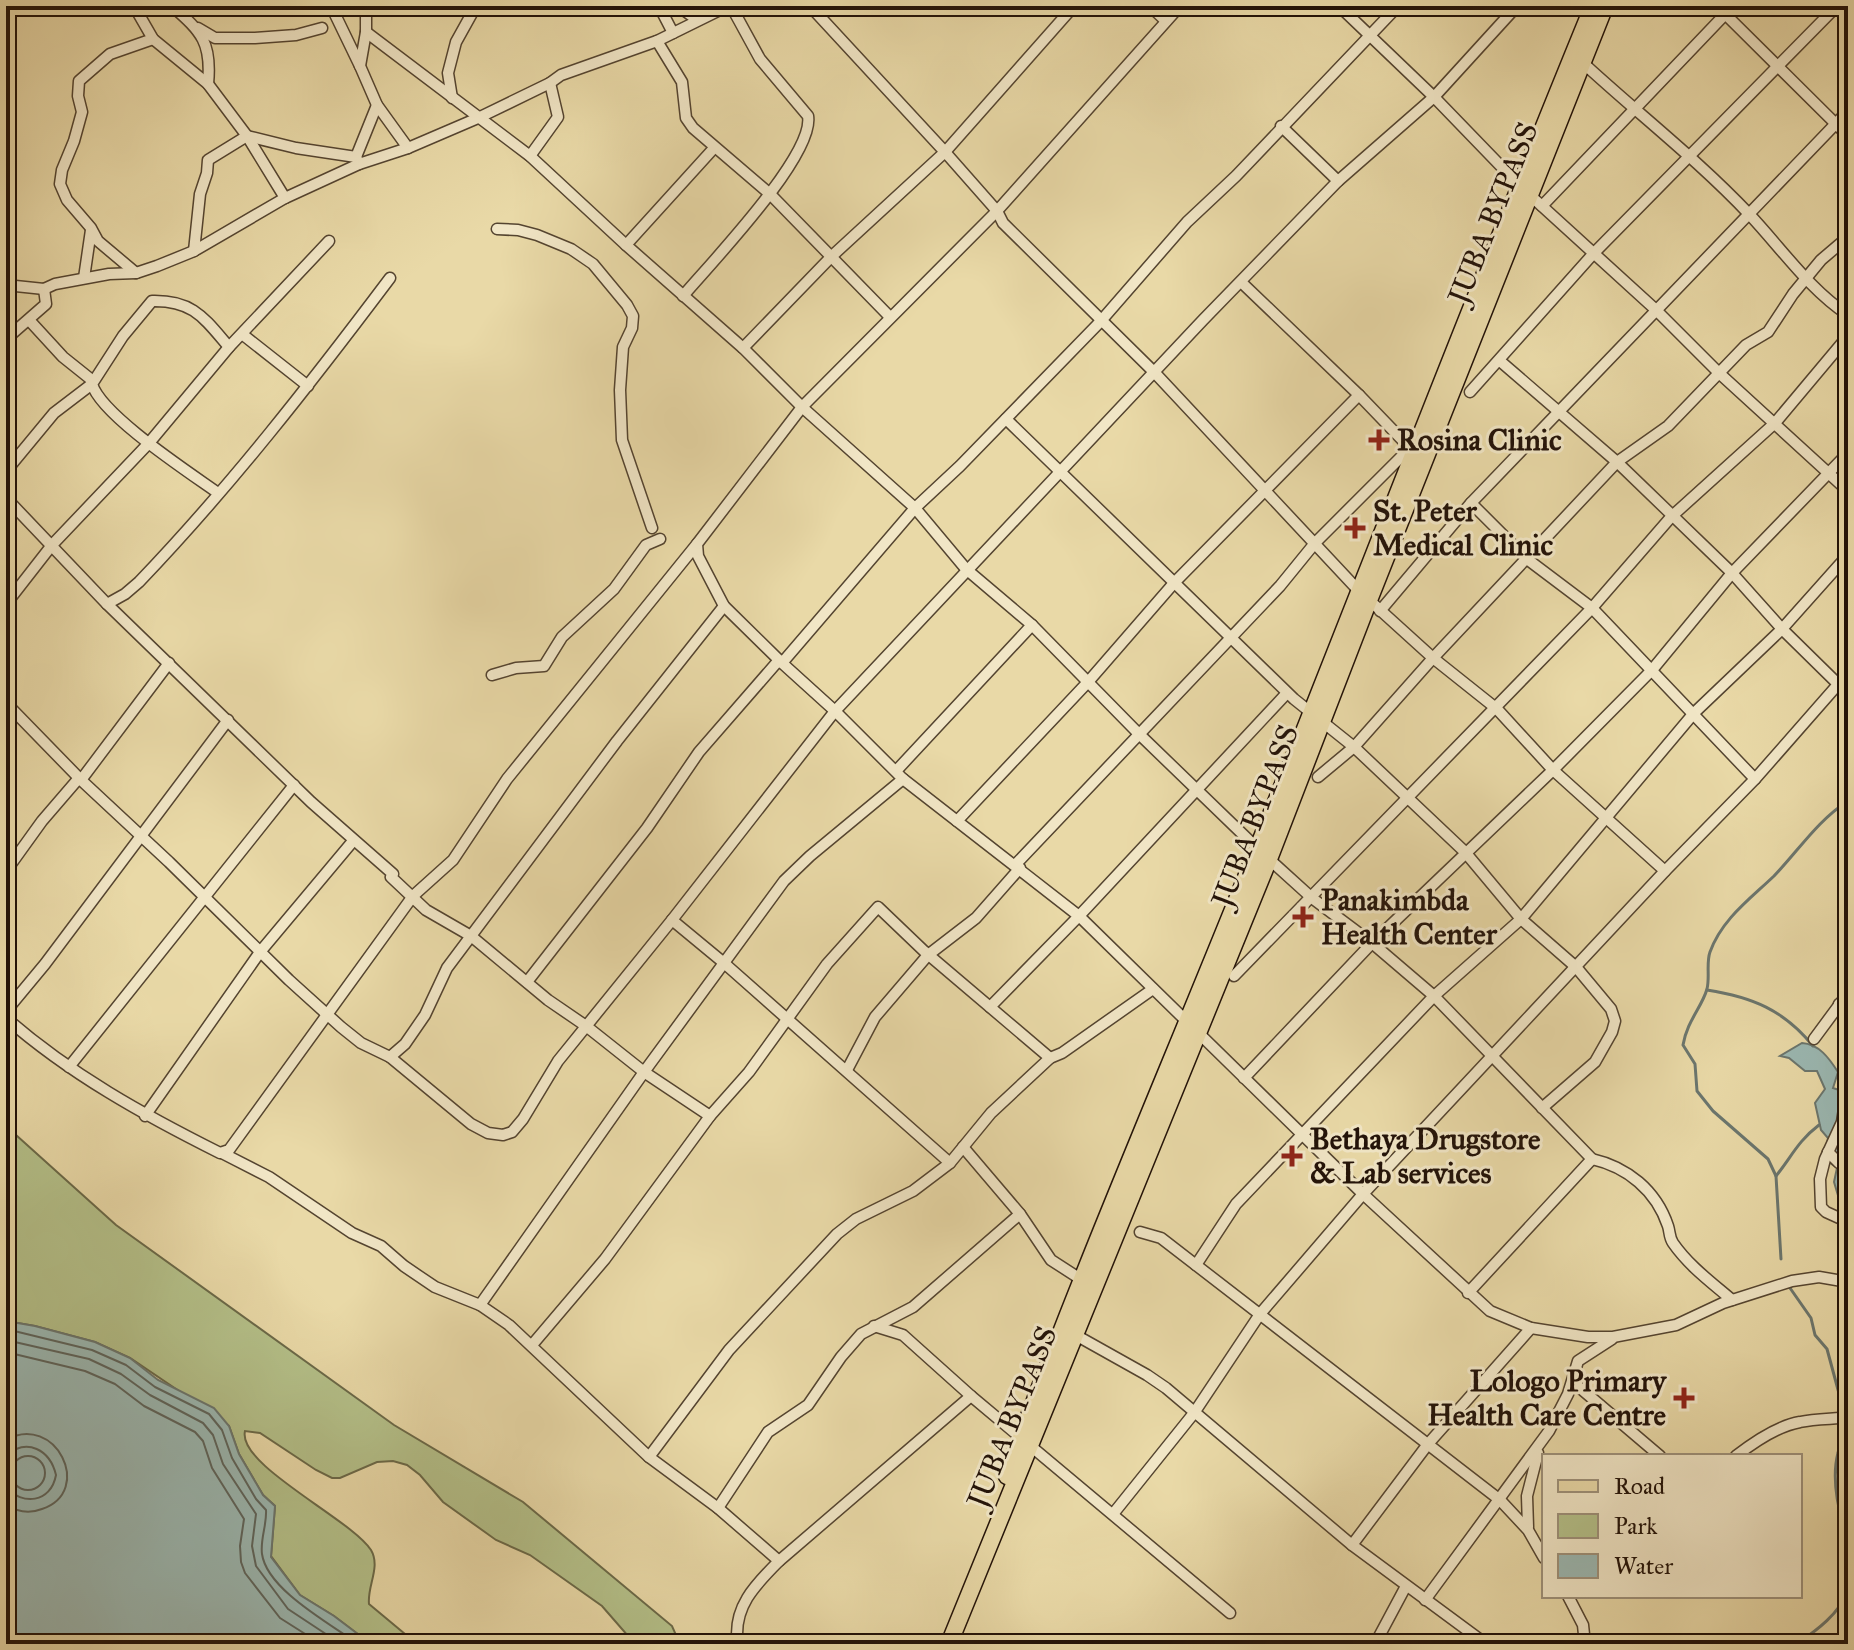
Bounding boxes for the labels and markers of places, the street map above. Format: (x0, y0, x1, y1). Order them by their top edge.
place label: Rosina Clinic (1397, 422, 1562, 458)
marker: Rosina Clinic (1368, 429, 1390, 451)
place label: St. Peter Medical Clinic (1373, 493, 1553, 563)
marker: St. Peter Medical Clinic (1344, 517, 1366, 539)
place label: Panakimbda Health Center (1321, 882, 1498, 952)
marker: Panakimbda Health Center (1292, 906, 1314, 928)
place label: Bethaya Drugstore & Lab services (1310, 1121, 1541, 1191)
marker: Bethaya Drugstore & Lab services (1281, 1145, 1303, 1167)
place label: Lologo Primary Health Care Centre (1427, 1363, 1667, 1433)
marker: Lologo Primary Health Care Centre (1673, 1387, 1695, 1409)

